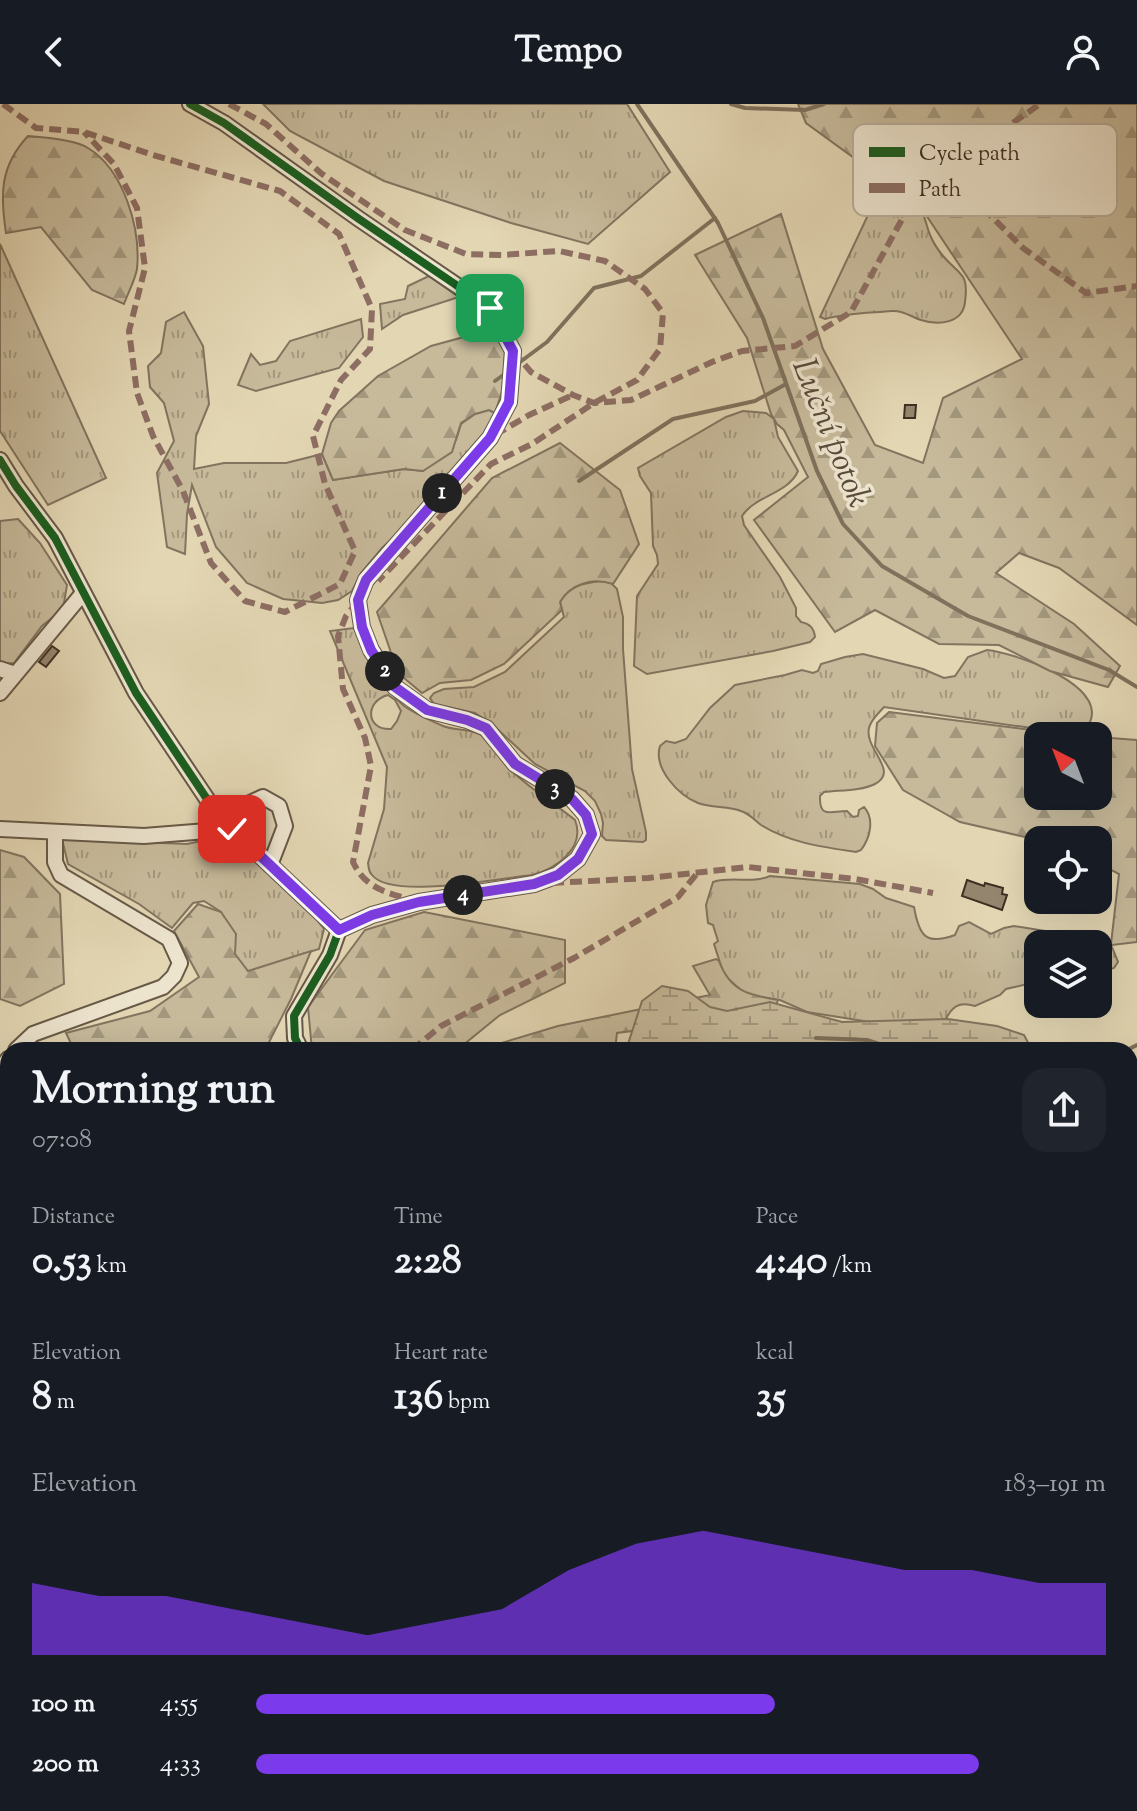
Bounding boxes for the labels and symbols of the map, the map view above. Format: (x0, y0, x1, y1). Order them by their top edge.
legend (853, 124, 1117, 216)
text: Cycle path (919, 139, 1020, 171)
text: Path (919, 175, 962, 207)
pin (456, 274, 524, 342)
water label: Luční potok (778, 351, 882, 515)
pin: 1 (422, 473, 462, 513)
pin: 2 (365, 651, 405, 691)
north arrow (1024, 722, 1112, 810)
pin: 3 (535, 769, 575, 809)
pin (198, 795, 266, 863)
pin: 4 (443, 875, 483, 915)

